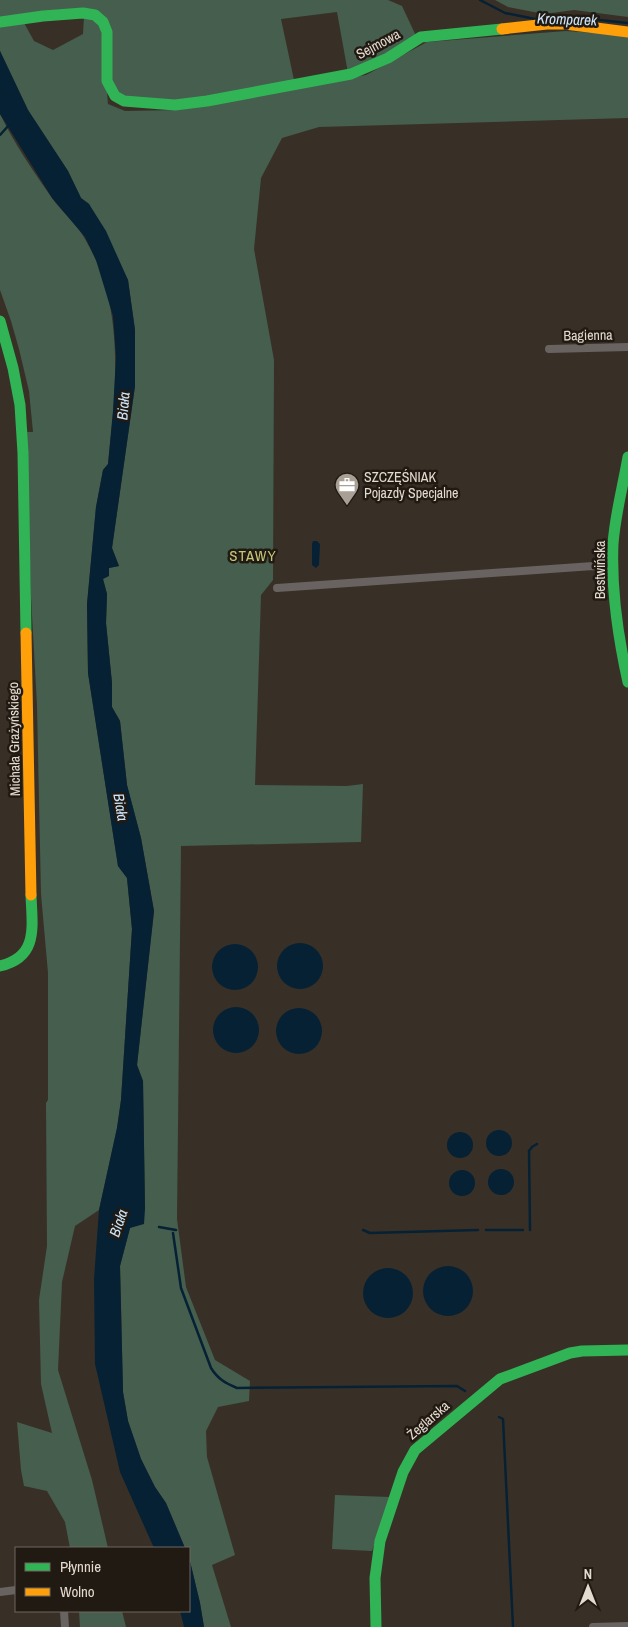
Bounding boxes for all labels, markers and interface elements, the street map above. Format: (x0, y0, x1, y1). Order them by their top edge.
water label: Kromparek (537, 7, 598, 31)
street label: Sejmowa (353, 25, 404, 63)
street label: Bagienna (563, 326, 613, 344)
water label: Biała (111, 391, 135, 421)
place label: SZCZĘŚNIAK Pojazdy Specjalne (364, 468, 458, 502)
office icon: SZCZĘŚNIAK Pojazdy Specjalne (334, 472, 360, 506)
street label: Bestwińska (591, 540, 609, 599)
district label: STAWY (229, 545, 277, 566)
street label: Michała Grażyńskiego (4, 682, 24, 796)
water label: Biała (108, 791, 134, 823)
water label: Biała (104, 1206, 133, 1240)
street label: Żeglarska (403, 1396, 453, 1443)
legend (15, 1547, 190, 1612)
text: Płynnie (60, 1556, 101, 1577)
north arrow (563, 1562, 613, 1612)
text: N (584, 1565, 592, 1583)
text: Wolno (60, 1581, 95, 1602)

